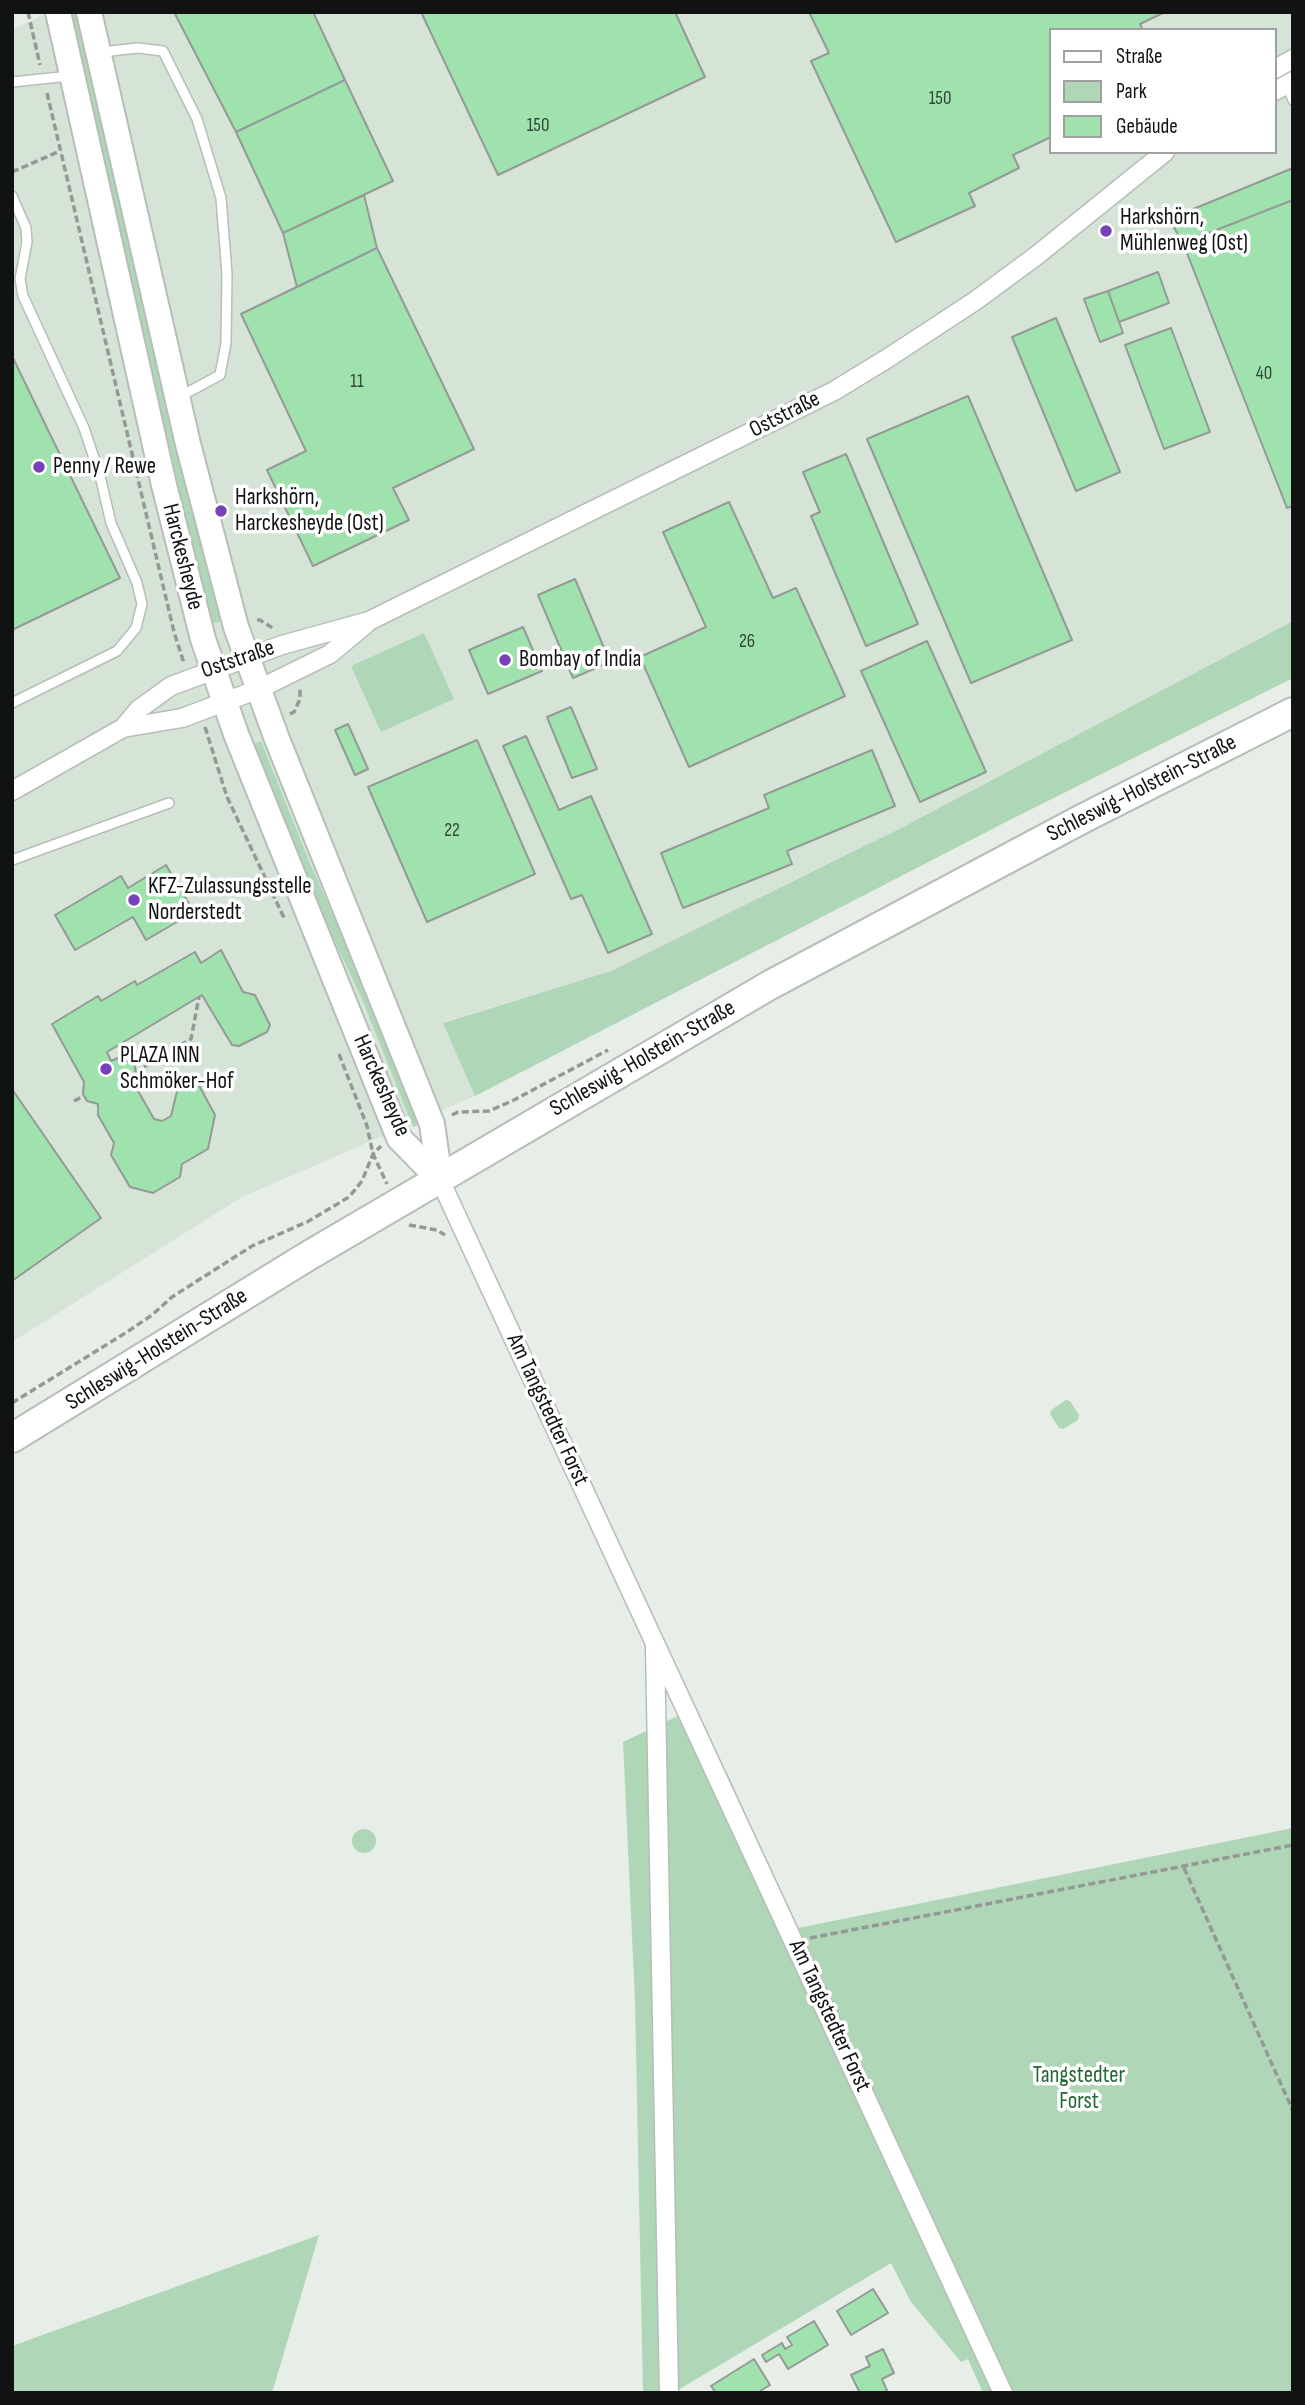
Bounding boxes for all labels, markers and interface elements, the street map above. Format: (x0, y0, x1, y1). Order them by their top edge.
legend (1050, 28, 1277, 154)
text: Straße (1116, 44, 1162, 69)
text: Park (1116, 79, 1147, 104)
house number: 150 (929, 88, 951, 110)
text: Gebäude (1116, 114, 1178, 139)
house number: 150 (527, 115, 549, 137)
place label: Harkshörn, Mühlenweg (Ost) (1120, 204, 1248, 258)
marker: Harkshörn, Mühlenweg (Ost) (1098, 223, 1114, 239)
house number: 40 (1256, 363, 1272, 385)
house number: 11 (350, 371, 364, 393)
street label: Oststraße (745, 386, 825, 444)
place label: Penny / Rewe (53, 453, 156, 481)
marker: Penny / Rewe (31, 459, 47, 475)
place label: Harkshörn, Harckesheyde (Ost) (235, 484, 384, 538)
street label: Harckesheyde (156, 501, 208, 613)
marker: Harkshörn, Harckesheyde (Ost) (213, 503, 229, 519)
house number: 26 (739, 631, 755, 653)
street label: Oststraße (198, 635, 278, 685)
place label: Bombay of India (519, 646, 641, 674)
marker: Bombay of India (497, 652, 513, 668)
street label: Schleswig-Holstein-Straße (1043, 729, 1241, 849)
house number: 22 (444, 820, 460, 842)
place label: KFZ-Zulassungsstelle Norderstedt (148, 873, 312, 927)
marker: KFZ-Zulassungsstelle Norderstedt (126, 892, 142, 908)
street label: Schleswig-Holstein-Straße (546, 995, 740, 1123)
street label: Harckesheyde (346, 1031, 416, 1141)
place label: PLAZA INN Schmöker-Hof (120, 1042, 234, 1096)
marker: PLAZA INN Schmöker-Hof (98, 1061, 114, 1077)
street label: Schleswig-Holstein-Straße (61, 1283, 253, 1417)
street label: Am Tangstedter Forst (500, 1330, 594, 1490)
street label: Am Tangstedter Forst (782, 1936, 876, 2096)
park label: Tangstedter Forst (1033, 2062, 1125, 2116)

